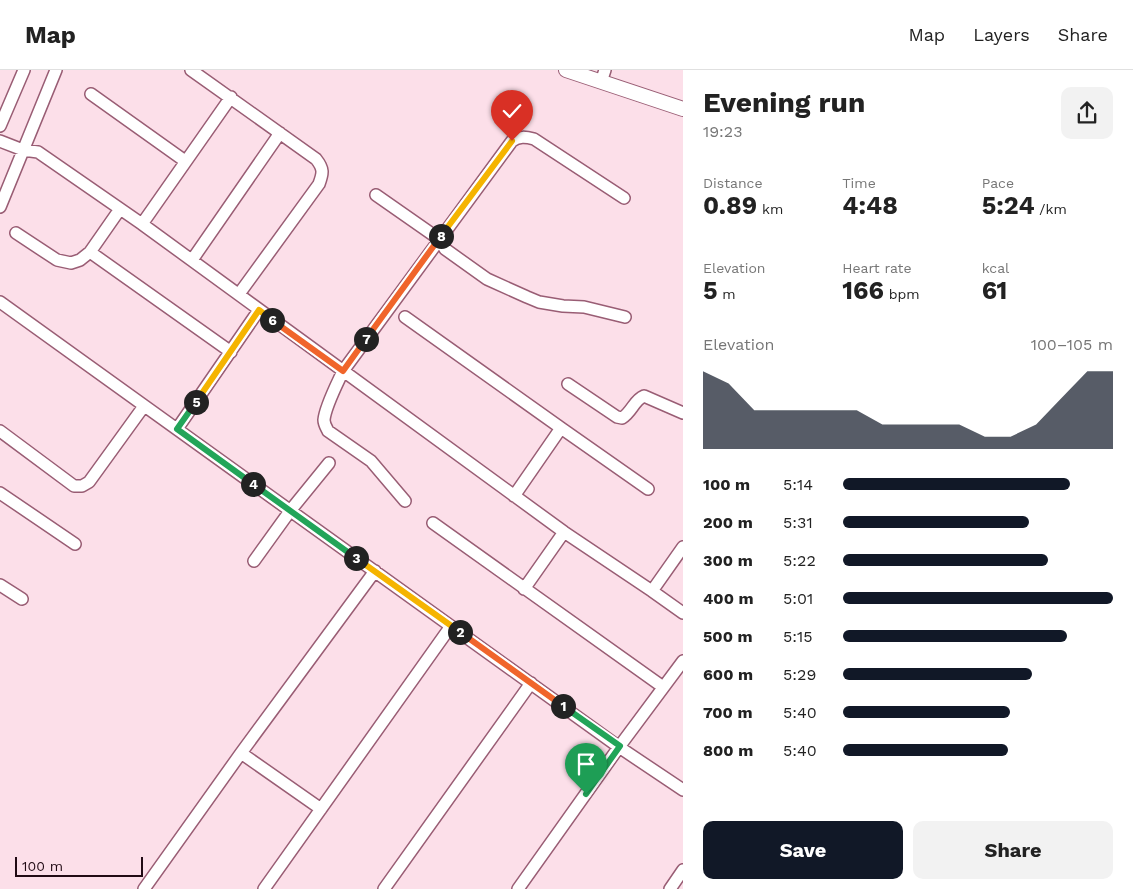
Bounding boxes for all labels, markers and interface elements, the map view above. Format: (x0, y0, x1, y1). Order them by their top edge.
text: Map (25, 21, 76, 49)
text: Map (908, 24, 945, 45)
text: Layers (973, 24, 1030, 45)
text: Share (1058, 24, 1108, 45)
text: Evening run (703, 86, 865, 119)
button: share (1061, 87, 1113, 139)
pin (491, 90, 533, 141)
icon: check (498, 97, 526, 125)
text: 19:23 (703, 122, 743, 141)
text: Distance (703, 175, 763, 191)
text: Time (842, 175, 876, 191)
text: Pace (982, 175, 1014, 191)
text: 0.89 (703, 191, 757, 220)
text: 4:48 (842, 191, 898, 220)
text: 5:24 (982, 191, 1035, 220)
text: km (757, 201, 783, 217)
text: /km (1035, 201, 1067, 217)
pin: 8 (428, 224, 454, 248)
text: 8 (437, 228, 446, 244)
text: Elevation (703, 260, 766, 276)
text: Heart rate (842, 260, 912, 276)
text: kcal (982, 260, 1009, 276)
text: 5 (703, 276, 718, 305)
text: 166 (842, 276, 884, 305)
text: 61 (982, 276, 1007, 305)
text: m (718, 286, 736, 302)
text: bpm (884, 286, 920, 302)
pin: 6 (260, 308, 284, 332)
text: 6 (268, 312, 277, 328)
pin: 7 (354, 326, 378, 352)
text: 7 (362, 331, 371, 347)
text: Elevation (703, 335, 774, 354)
text: 100–105 m (1031, 335, 1113, 354)
pin: 5 (184, 390, 208, 414)
text: 5 (192, 394, 201, 410)
pin: 4 (240, 472, 266, 496)
text: 100 m (703, 475, 750, 494)
text: 5:14 (783, 475, 813, 494)
text: 4 (249, 476, 258, 492)
text: 200 m (703, 513, 753, 532)
text: 5:31 (783, 513, 813, 532)
pin: 3 (344, 546, 368, 570)
text: 3 (352, 550, 361, 566)
text: 300 m (703, 551, 753, 570)
text: 5:22 (783, 551, 816, 570)
text: 400 m (703, 589, 754, 608)
text: 5:01 (783, 589, 813, 608)
pin: 2 (448, 620, 472, 644)
text: 2 (456, 624, 465, 640)
text: 500 m (703, 627, 753, 646)
text: 5:15 (783, 627, 813, 646)
text: 600 m (703, 665, 753, 684)
text: 5:29 (783, 665, 816, 684)
pin: 1 (550, 694, 576, 718)
text: 1 (560, 698, 567, 714)
text: 700 m (703, 703, 753, 722)
text: 5:40 (783, 703, 817, 722)
text: 800 m (703, 741, 753, 760)
text: 5:40 (783, 741, 817, 760)
pin (565, 743, 607, 794)
icon: arrive (572, 750, 600, 778)
button: Save (703, 821, 903, 879)
button: Share (913, 821, 1113, 879)
scale bar (15, 854, 142, 877)
text: 100 m (22, 858, 63, 874)

